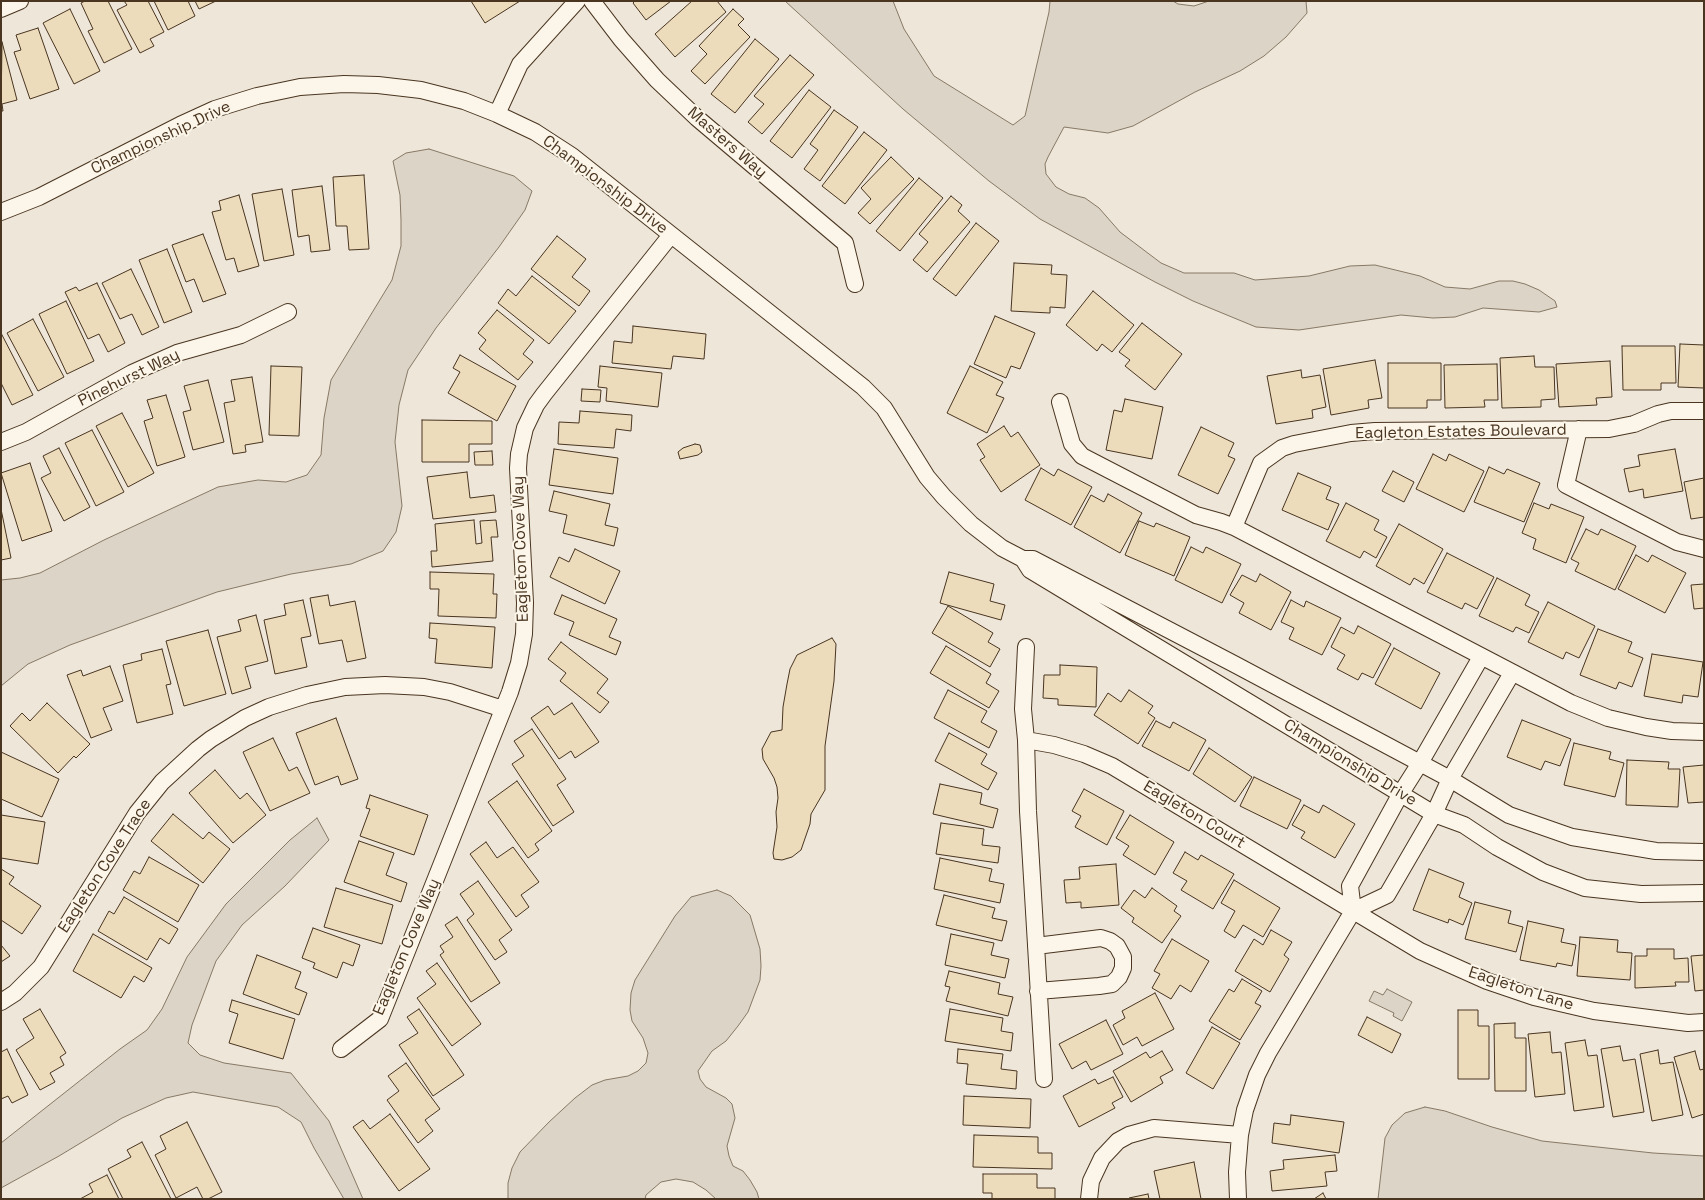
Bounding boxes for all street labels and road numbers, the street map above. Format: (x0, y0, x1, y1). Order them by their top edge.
street label: Championship Drive (88, 97, 234, 179)
street label: Masters Way (683, 103, 771, 183)
street label: Championship Drive (539, 132, 671, 238)
street label: Pinehurst Way (75, 345, 183, 411)
street label: Eagleton Estates Boulevard (1355, 421, 1567, 443)
street label: Eagleton Cove Way (509, 475, 533, 623)
street label: Championship Drive (1280, 716, 1420, 810)
street label: Eagleton Court (1140, 777, 1248, 853)
street label: Eagleton Cove Trace (54, 795, 156, 937)
street label: Eagleton Cove Way (370, 876, 444, 1018)
street label: Eagleton Lane (1466, 963, 1576, 1015)

